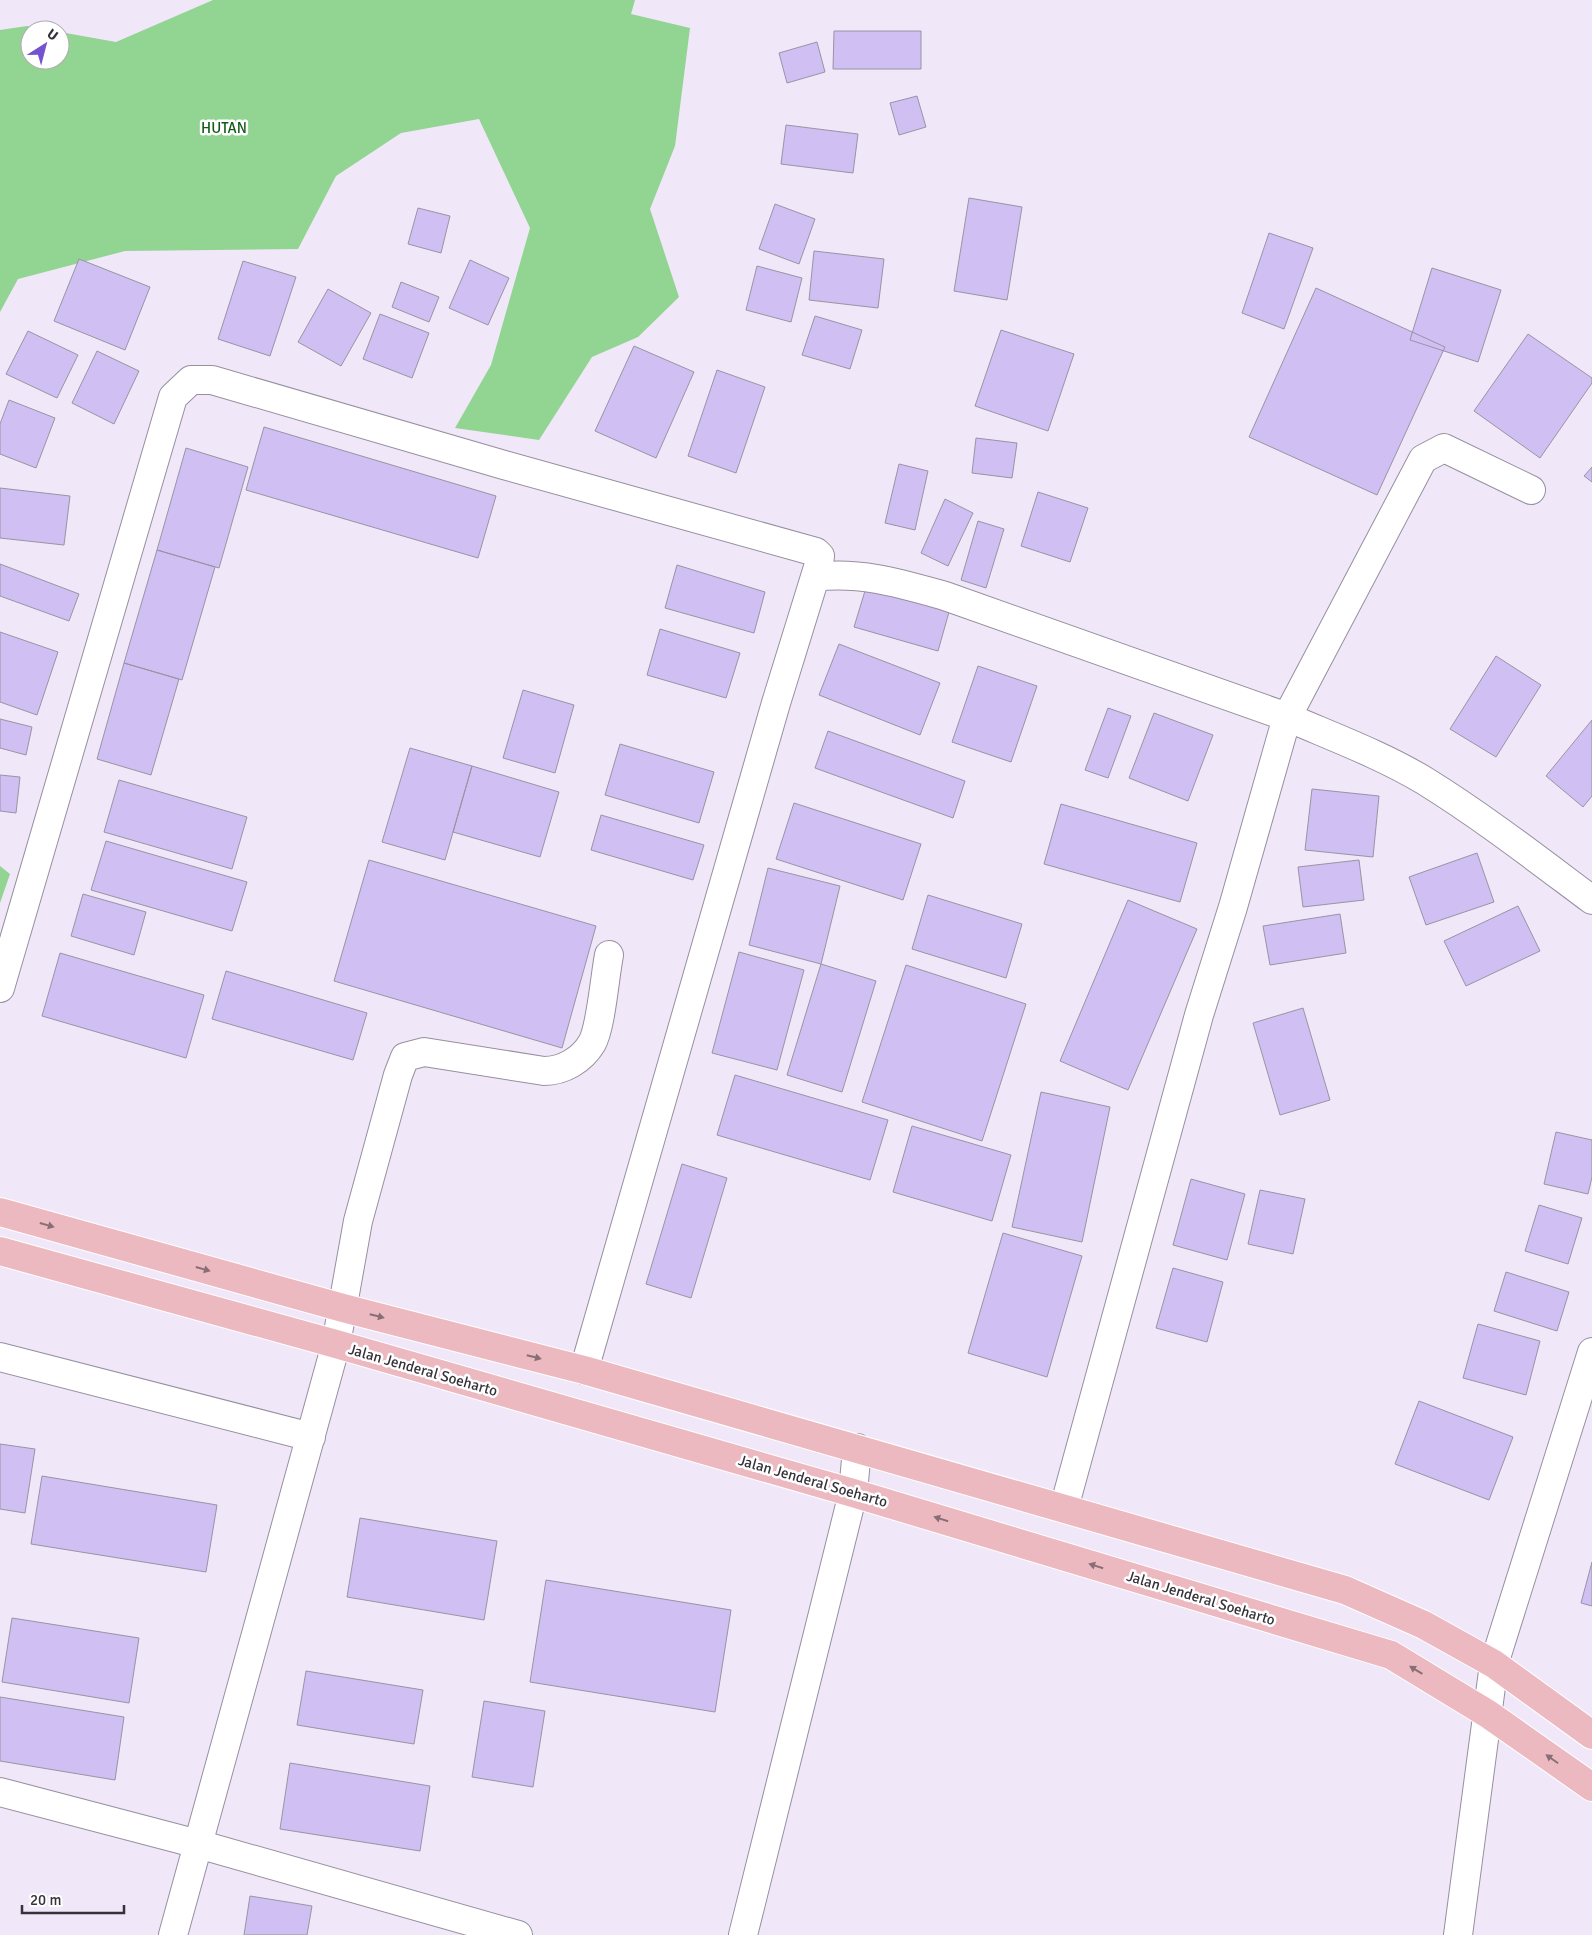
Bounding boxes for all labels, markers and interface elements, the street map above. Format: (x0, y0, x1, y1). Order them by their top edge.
north arrow (20, 20, 70, 70)
text: U (44, 25, 61, 45)
park label: HUTAN (201, 119, 247, 137)
one-way arrow (40, 1222, 55, 1230)
one-way arrow (196, 1265, 211, 1273)
one-way arrow (370, 1313, 385, 1321)
street label: Jalan Jenderal Soeharto (346, 1340, 500, 1400)
one-way arrow (527, 1353, 542, 1361)
street label: Jalan Jenderal Soeharto (736, 1451, 890, 1511)
one-way arrow (933, 1515, 948, 1523)
one-way arrow (1088, 1562, 1103, 1570)
street label: Jalan Jenderal Soeharto (1125, 1567, 1278, 1629)
one-way arrow (1410, 1666, 1423, 1675)
one-way arrow (1545, 1754, 1559, 1764)
scale bar (22, 1882, 125, 1914)
text: 20 m (30, 1891, 61, 1909)

